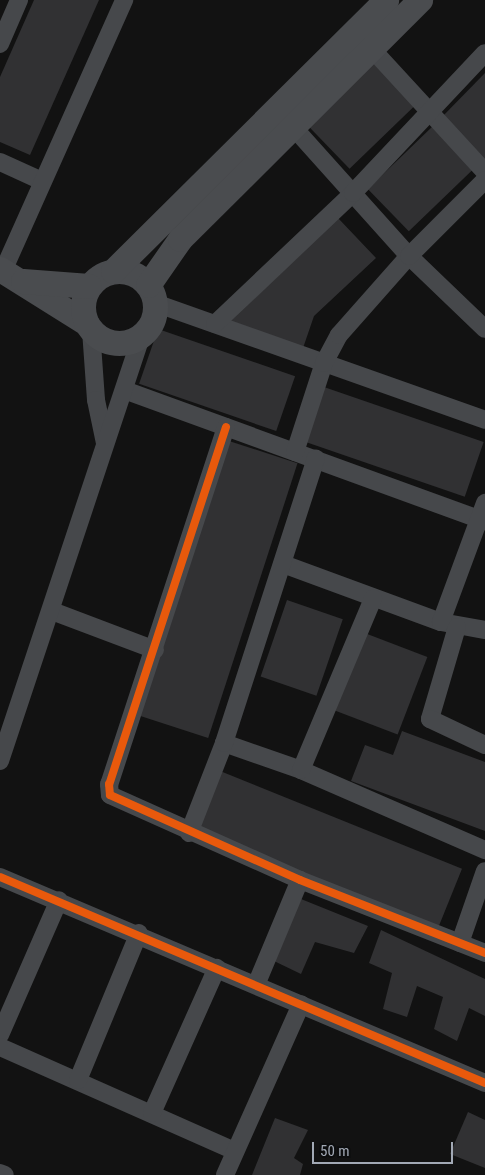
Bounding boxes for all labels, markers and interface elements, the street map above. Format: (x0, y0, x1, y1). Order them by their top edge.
scale bar (315, 1132, 456, 1164)
text: 50 m (320, 1142, 350, 1160)

